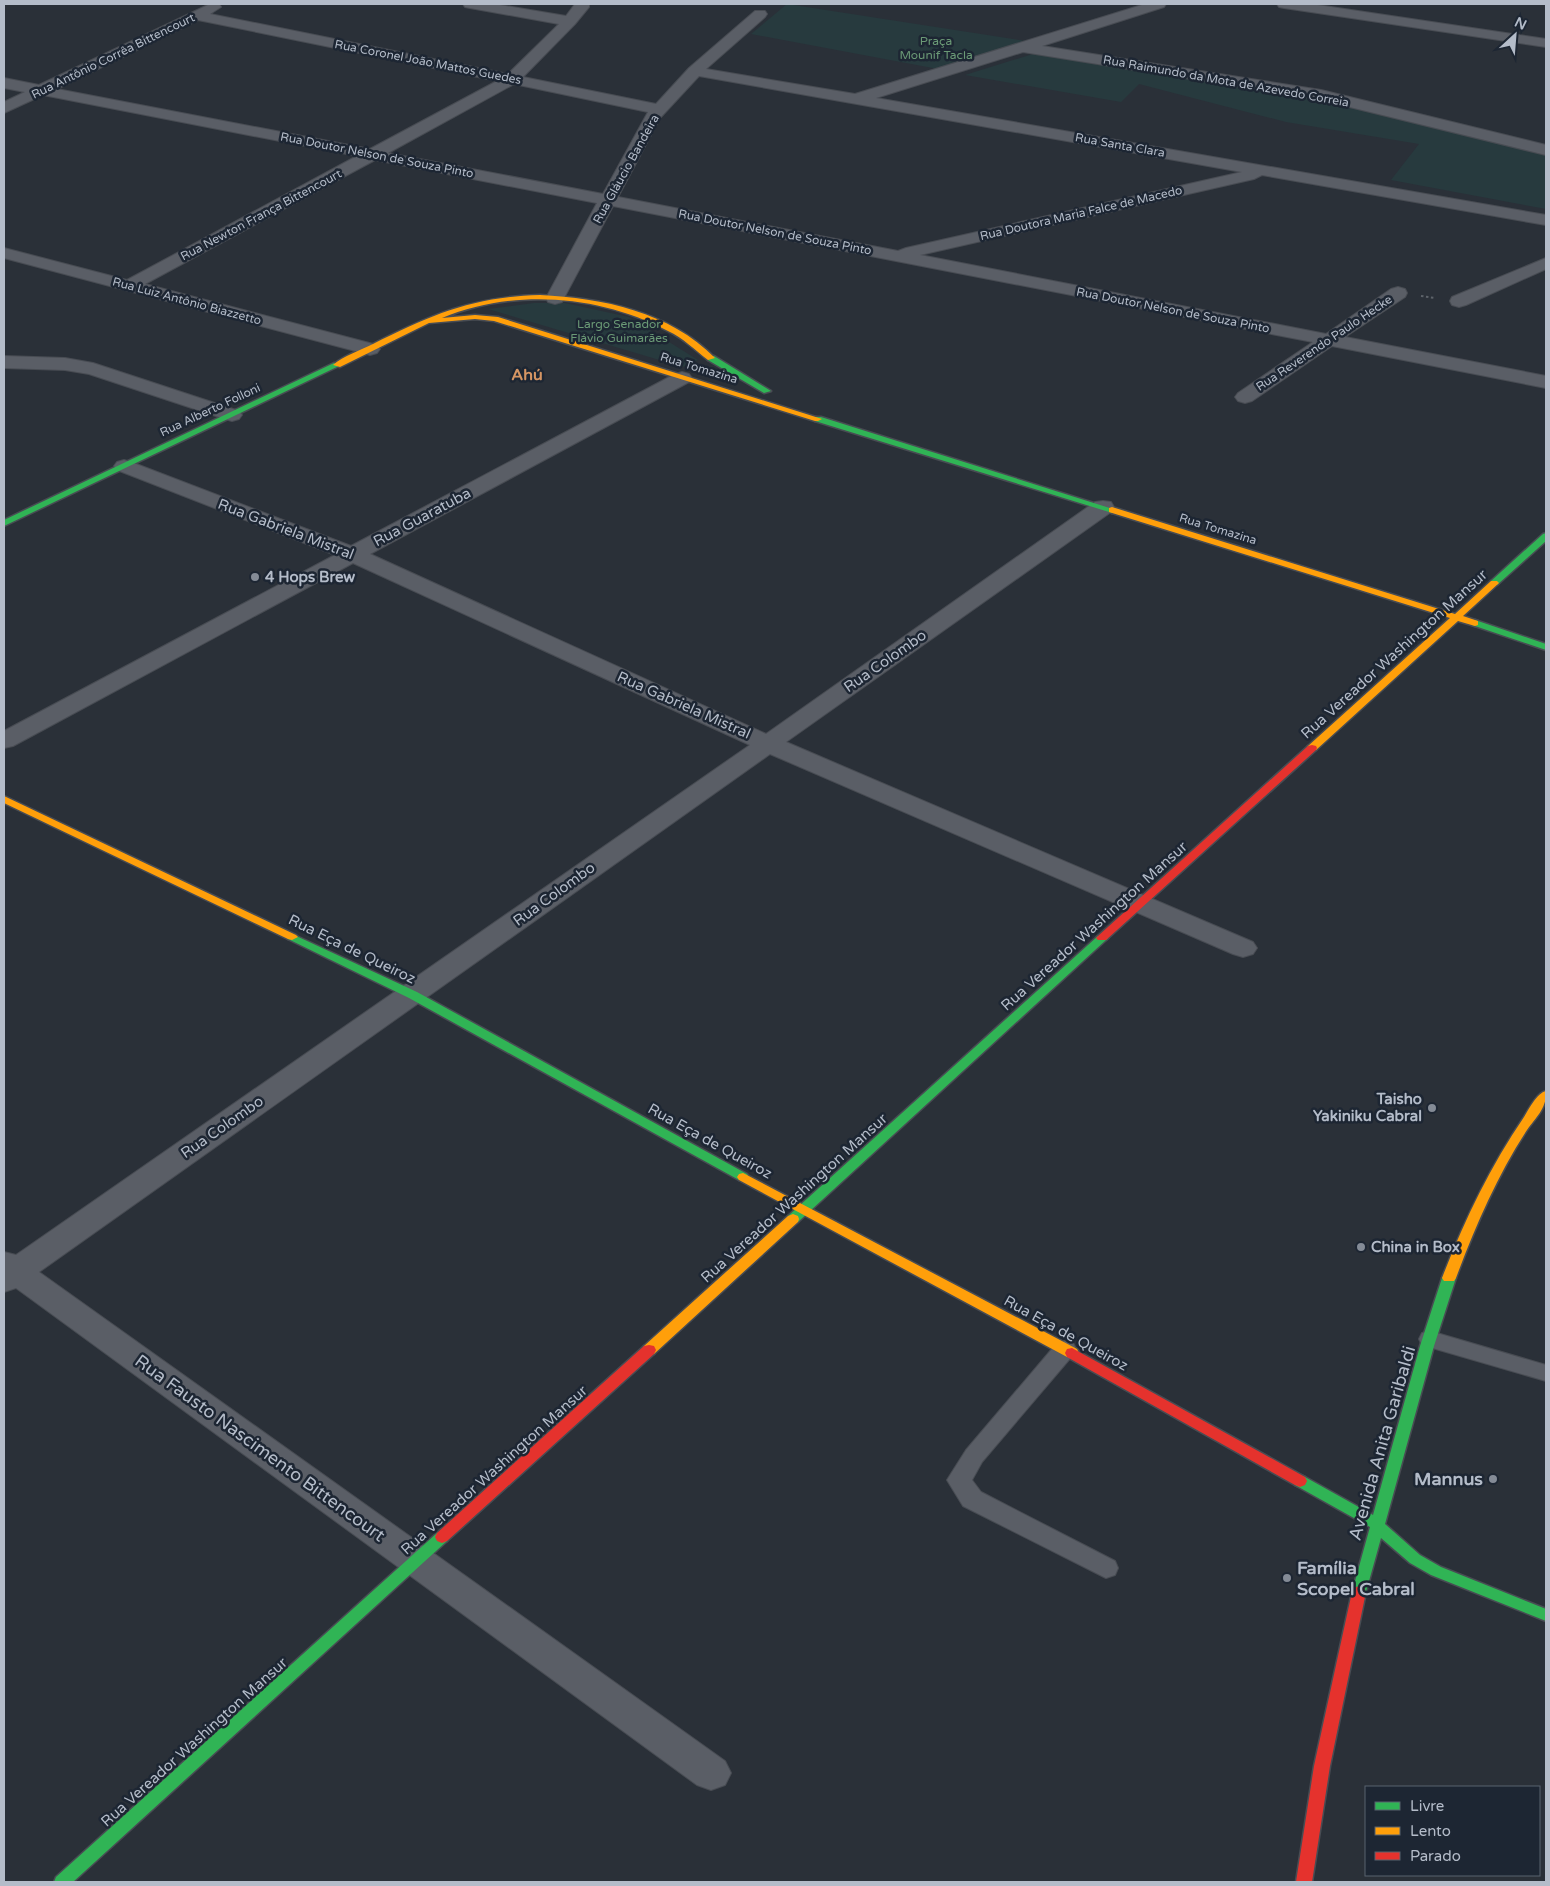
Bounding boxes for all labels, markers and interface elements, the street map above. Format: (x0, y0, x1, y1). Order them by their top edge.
street label: Rua Antônio Corrêa Bittencourt (29, 10, 197, 102)
north arrow (1490, 10, 1540, 60)
text: N (1512, 14, 1529, 34)
park label: Praça Mounif Tacla (899, 34, 973, 62)
street label: Rua Coronel João Mattos Guedes (333, 37, 523, 87)
street label: Rua Raimundo da Mota de Azevedo Correia (1102, 52, 1350, 110)
street label: Rua Gláucio Bandeira (590, 112, 662, 226)
street label: Rua Doutor Nelson de Souza Pinto (279, 129, 475, 181)
street label: Rua Santa Clara (1074, 130, 1166, 160)
street label: Rua Newton França Bittencourt (178, 166, 344, 264)
street label: Rua Doutora Maria Falce de Macedo (978, 183, 1184, 243)
street label: Rua Doutor Nelson de Souza Pinto (677, 206, 873, 258)
street label: Rua Luiz Antônio Biazzetto (111, 274, 263, 328)
street label: Rua Doutor Nelson de Souza Pinto (1075, 284, 1271, 336)
street label: Rua Reverendo Paulo Hecke (1253, 292, 1395, 394)
park label: Largo Senador Flávio Guimarães (570, 317, 668, 345)
street label: Rua Tomazina (659, 350, 739, 386)
district label: Ahú (511, 365, 543, 385)
street label: Rua Alberto Folloni (158, 381, 262, 439)
street label: Rua Guaratuba (370, 484, 474, 550)
street label: Rua Gabriela Mistral (215, 495, 357, 563)
street label: Rua Tomazina (1178, 511, 1258, 547)
street label: Rua Vereador Washington Mansur (1297, 565, 1491, 742)
place label: 4 Hops Brew (265, 568, 355, 587)
marker: 4 Hops Brew (249, 571, 261, 583)
street label: Rua Colombo (840, 626, 930, 696)
street label: Rua Gabriela Mistral (614, 667, 754, 743)
street label: Rua Vereador Washington Mansur (997, 837, 1191, 1014)
street label: Rua Colombo (510, 858, 598, 930)
street label: Rua Eça de Queiroz (285, 910, 419, 988)
place label: Taisho Yakiniku Cabral (1313, 1090, 1422, 1125)
street label: Rua Colombo (177, 1092, 267, 1162)
street label: Rua Eça de Queiroz (645, 1099, 775, 1183)
marker: Taisho Yakiniku Cabral (1426, 1102, 1438, 1114)
street label: Rua Vereador Washington Mansur (697, 1109, 891, 1286)
place label: China in Box (1371, 1238, 1460, 1256)
marker: China in Box (1355, 1241, 1367, 1253)
street label: Rua Eça de Queiroz (1001, 1291, 1131, 1375)
street label: Avenida Anita Garibaldi (1344, 1343, 1420, 1543)
street label: Rua Fausto Nascimento Bittencourt (131, 1350, 390, 1546)
street label: Rua Vereador Washington Mansur (397, 1381, 591, 1558)
place label: Mannus (1414, 1468, 1483, 1490)
marker: Mannus (1487, 1473, 1499, 1485)
place label: Família Scopel Cabral (1297, 1557, 1415, 1600)
marker: Família Scopel Cabral (1281, 1572, 1293, 1584)
street label: Rua Vereador Washington Mansur (97, 1653, 291, 1830)
legend (1365, 1786, 1540, 1876)
text: Livre (1410, 1797, 1444, 1815)
text: Lento (1410, 1822, 1451, 1840)
text: Parado (1410, 1847, 1461, 1865)

